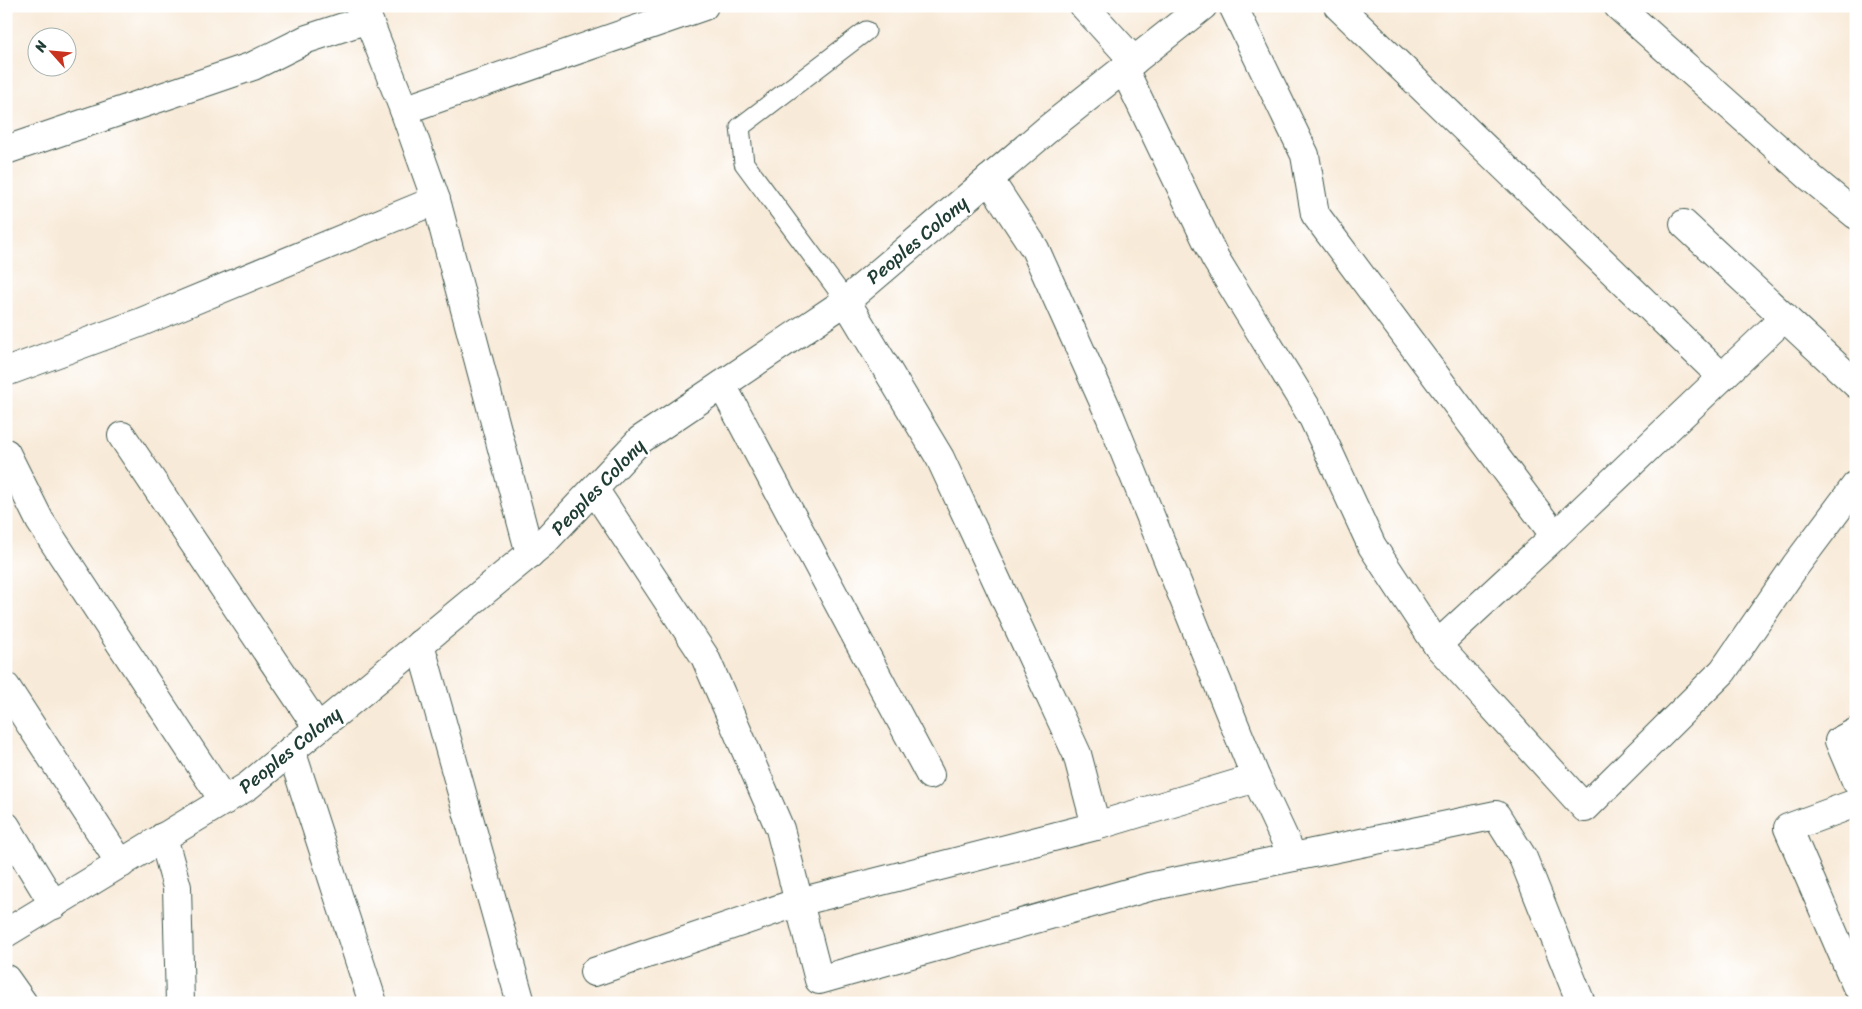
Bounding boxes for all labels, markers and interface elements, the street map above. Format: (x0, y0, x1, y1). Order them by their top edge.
north arrow (28, 28, 78, 78)
text: N (27, 36, 54, 57)
street label: Peoples Colony (859, 187, 976, 293)
street label: Peoples Colony (543, 430, 653, 543)
street label: Peoples Colony (231, 698, 349, 802)

